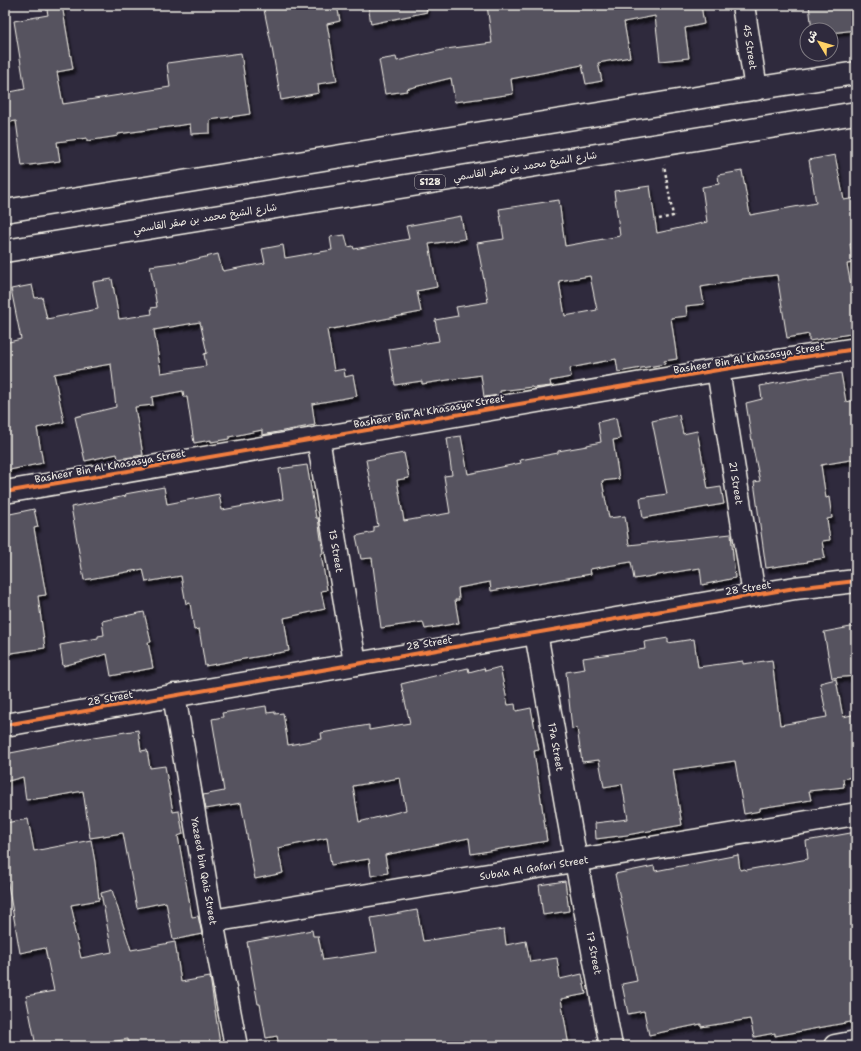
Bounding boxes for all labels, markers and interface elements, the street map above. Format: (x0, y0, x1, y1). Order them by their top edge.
north arrow (799, 22, 839, 62)
street label: 45 Street (740, 23, 760, 71)
text: ش (802, 27, 821, 46)
street label: شارع الشيخ محمد بن صقر القاسمي (452, 148, 599, 187)
road number: S128 (415, 175, 445, 189)
street label: شارع الشيخ محمد بن صقر القاسمي (132, 200, 279, 239)
street label: Basheer Bin Al Khasasya Street (672, 340, 826, 376)
street label: Basheer Bin Al Khasasya Street (353, 391, 505, 431)
street label: Basheer Bin Al Khasasya Street (34, 446, 186, 486)
street label: 21 Street (726, 461, 746, 505)
street label: 13 Street (326, 528, 346, 574)
street label: 28 Street (724, 578, 772, 598)
street label: 28 Street (405, 633, 453, 653)
street label: 28 Street (86, 688, 134, 708)
street label: 17a Street (545, 722, 567, 772)
street label: Yazeed bin Qais Street (188, 816, 220, 926)
street label: Suba'a Al Gafari Street (479, 853, 589, 883)
street label: 17 Street (583, 930, 605, 976)

